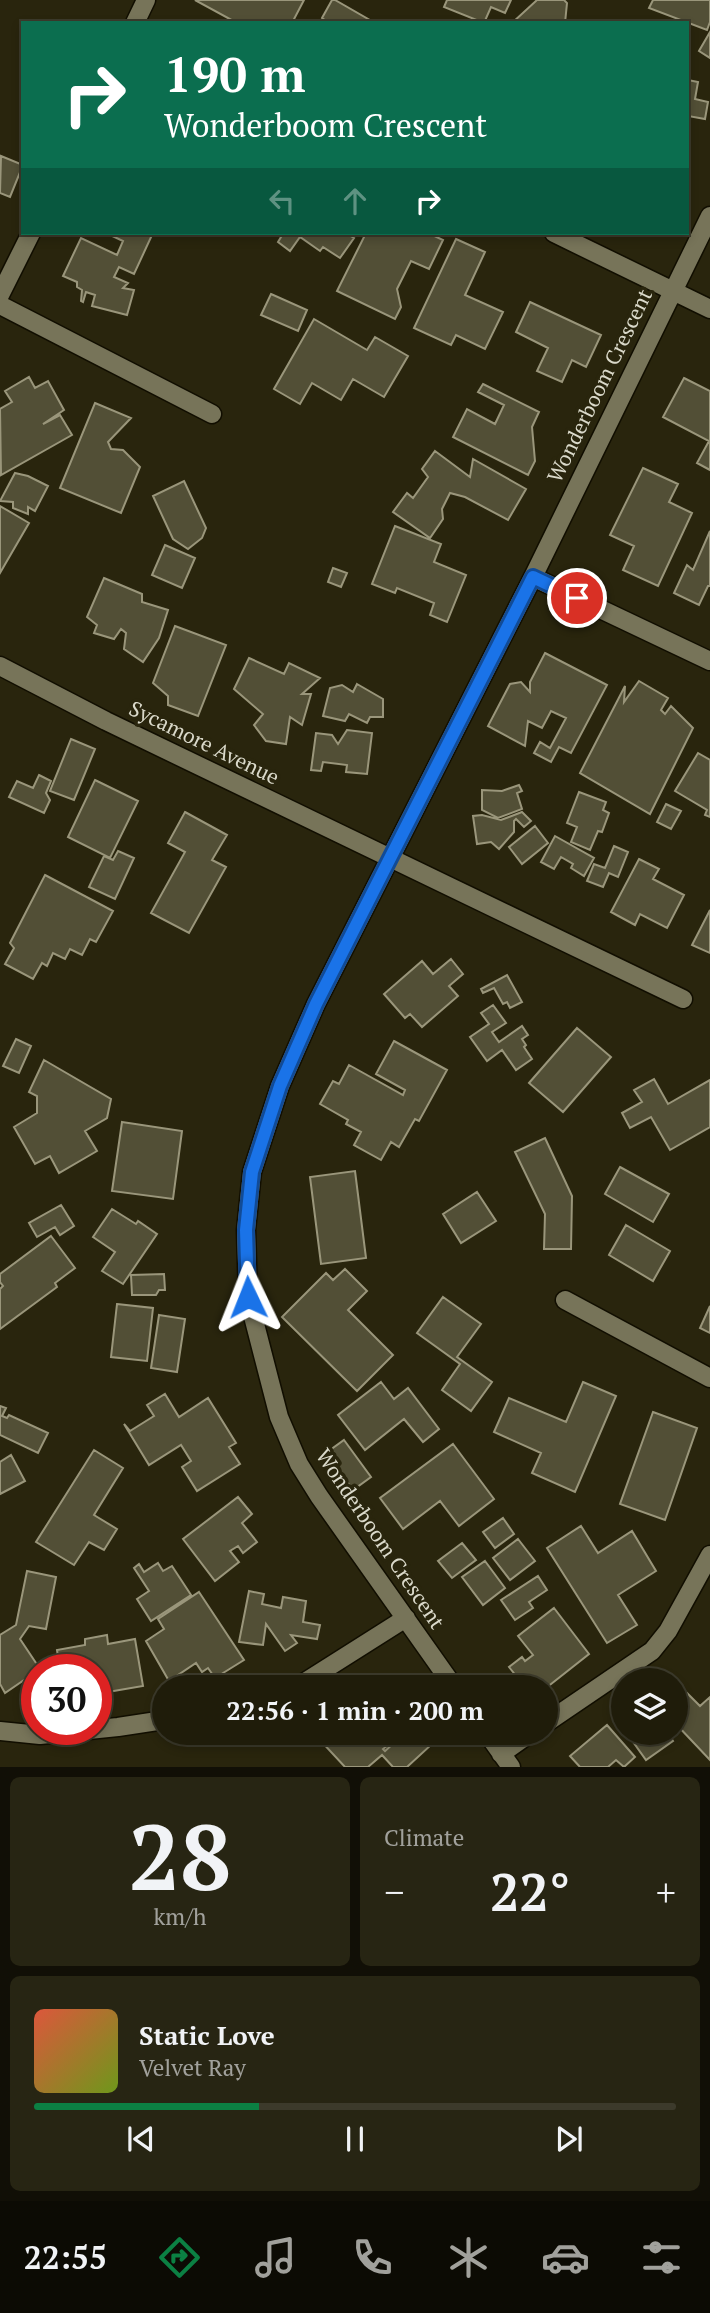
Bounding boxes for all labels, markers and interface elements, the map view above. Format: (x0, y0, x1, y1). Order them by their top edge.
text: 190 m (164, 41, 306, 106)
icon: right (49, 49, 140, 140)
text: Wonderboom Crescent (164, 104, 487, 146)
icon: left (263, 182, 301, 220)
icon: ahead (336, 182, 374, 220)
icon: right (409, 182, 447, 220)
street label: Wonderboom Crescent (540, 284, 658, 487)
pin (547, 568, 607, 628)
icon: arrive (558, 579, 596, 617)
street label: Sycamore Avenue (125, 694, 284, 791)
position arrow (211, 1260, 285, 1334)
street label: Wonderboom Crescent (310, 1443, 452, 1634)
speed limit sign: 30 (21, 1654, 112, 1745)
map controls (611, 1668, 688, 1745)
button: layers (611, 1668, 688, 1745)
text: 22:56 · 1 min · 200 m (226, 1693, 484, 1727)
text: 28 (129, 1795, 231, 1916)
text: Climate (384, 1822, 464, 1853)
text: 22° (490, 1857, 570, 1926)
text: − (384, 1867, 404, 1917)
text: + (656, 1867, 676, 1917)
text: km/h (153, 1901, 207, 1932)
text: Static Love (139, 2018, 275, 2052)
text: Velvet Ray (139, 2052, 246, 2083)
icon: previous (122, 2120, 160, 2158)
icon: pause (336, 2120, 374, 2158)
icon: next (550, 2120, 588, 2158)
icon: directions (155, 2233, 204, 2282)
icon: music (251, 2233, 300, 2282)
icon: phone (348, 2233, 397, 2282)
icon: climate (444, 2233, 493, 2282)
icon: car (541, 2233, 590, 2282)
icon: filters (637, 2233, 686, 2282)
text: 22:55 (24, 2236, 107, 2278)

